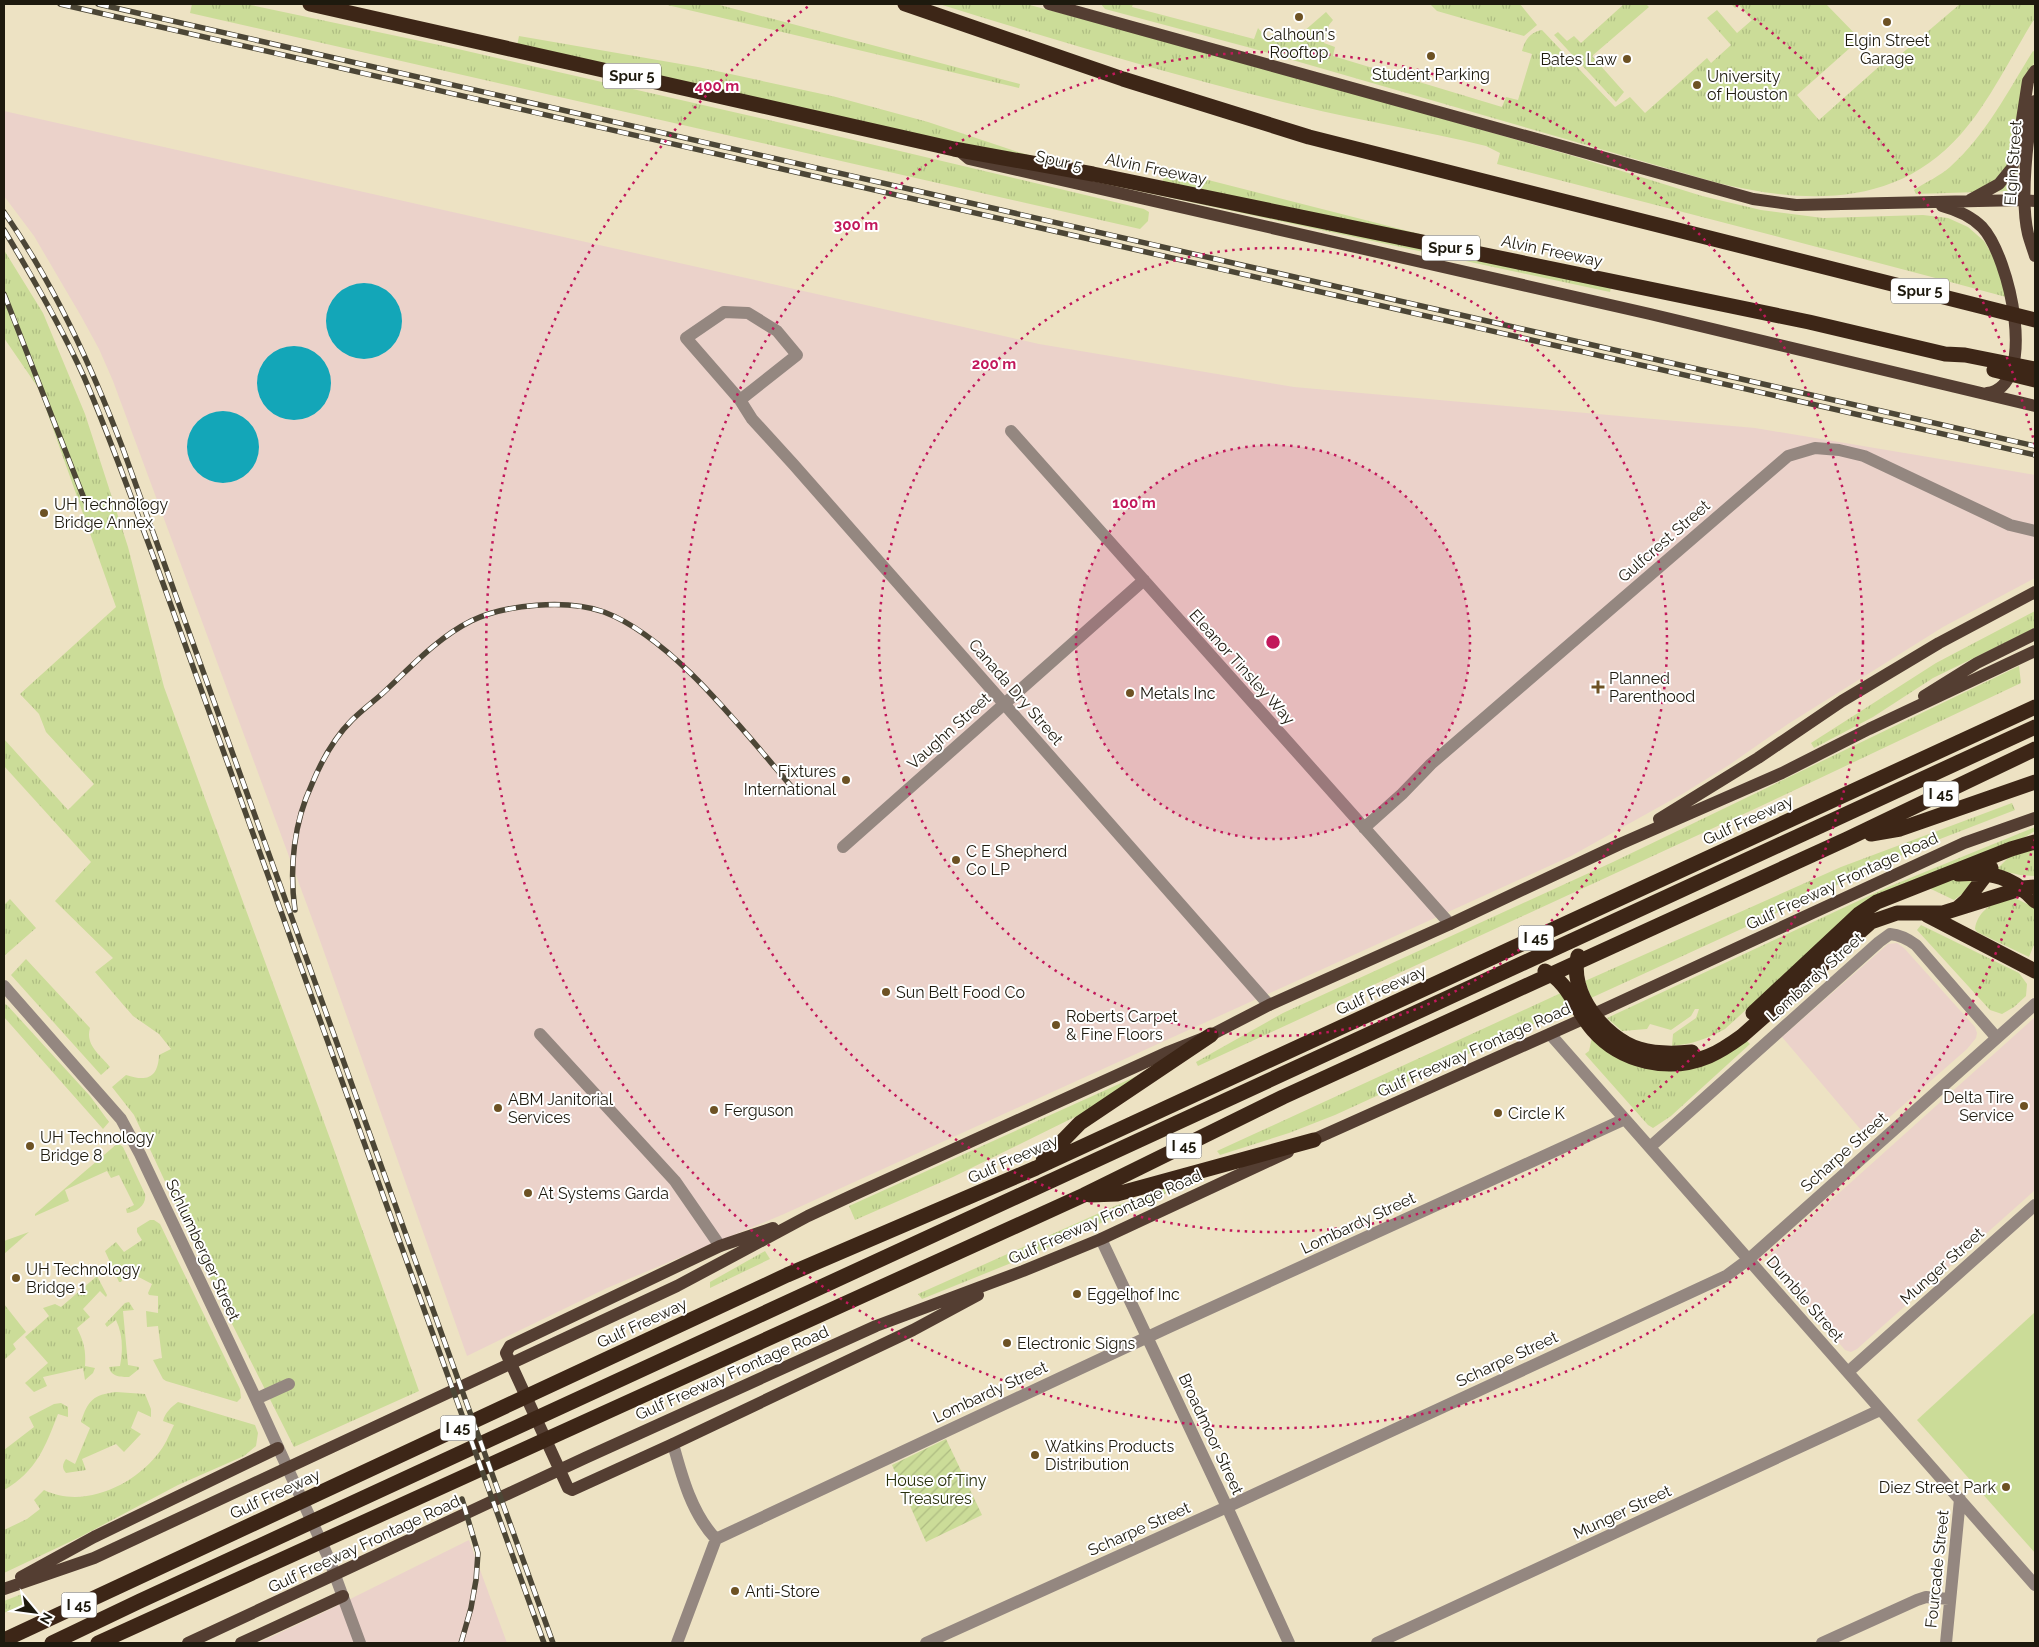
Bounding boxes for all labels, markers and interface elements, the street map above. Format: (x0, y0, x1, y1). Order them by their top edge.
marker: Calhoun's Rooftop (1293, 11, 1305, 23)
marker: Elgin Street Garage (1881, 16, 1893, 28)
place label: Calhoun's Rooftop (1263, 25, 1335, 62)
place label: Elgin Street Garage (1844, 31, 1930, 68)
marker: Student Parking (1425, 50, 1437, 62)
place label: Bates Law (1540, 50, 1617, 69)
marker: Bates Law (1621, 53, 1633, 65)
road number: Spur 5 (603, 64, 661, 88)
place label: Student Parking (1372, 65, 1490, 84)
place label: University of Houston (1707, 67, 1788, 104)
text: 400 m (695, 77, 739, 95)
marker: University of Houston (1691, 79, 1703, 91)
street label: Elgin Street (2001, 119, 2025, 206)
street label: Spur 5 (1034, 146, 1084, 176)
street label: Alvin Freeway (1104, 149, 1209, 189)
text: 300 m (834, 216, 878, 234)
street label: Alvin Freeway (1500, 231, 1605, 271)
road number: Spur 5 (1422, 236, 1480, 260)
road number: Spur 5 (1891, 278, 1949, 304)
text: 200 m (972, 355, 1016, 373)
text: 100 m (1112, 494, 1156, 512)
place label: UH Technology Bridge Annex (54, 495, 169, 532)
street label: Gulfcrest Street (1614, 496, 1714, 586)
marker: UH Technology Bridge Annex (38, 507, 50, 519)
street label: Eleanor Tinsley Way (1185, 605, 1299, 729)
centre of rings (1264, 633, 1282, 651)
street label: Canada Dry Street (965, 635, 1068, 749)
place label: Planned Parenthood (1609, 669, 1695, 706)
marker: Planned Parenthood (1591, 680, 1605, 694)
place label: Metals Inc (1140, 684, 1216, 703)
marker: Metals Inc (1124, 687, 1136, 699)
street label: Vaughn Street (904, 688, 995, 773)
place label: Fixtures International (744, 762, 837, 799)
marker: Fixtures International (840, 774, 852, 786)
road number: I 45 (1924, 782, 1958, 806)
street label: Gulf Freeway (1700, 791, 1796, 849)
street label: Gulf Freeway Frontage Road (1743, 828, 1941, 934)
place label: C E Shepherd Co LP (966, 842, 1067, 879)
marker: C E Shepherd Co LP (950, 854, 962, 866)
road number: I 45 (1518, 926, 1554, 950)
street label: Lombardy Street (1763, 928, 1868, 1026)
street label: Gulf Freeway (1333, 961, 1429, 1019)
place label: Sun Belt Food Co (896, 983, 1025, 1002)
marker: Sun Belt Food Co (880, 986, 892, 998)
street label: Gulf Freeway Frontage Road (1374, 999, 1574, 1101)
place label: Roberts Carpet & Fine Floors (1066, 1007, 1178, 1044)
marker: Roberts Carpet & Fine Floors (1050, 1019, 1062, 1031)
place label: Delta Tire Service (1943, 1088, 2014, 1125)
place label: ABM Janitorial Services (508, 1090, 614, 1127)
marker: Delta Tire Service (2018, 1100, 2030, 1112)
place label: Ferguson (724, 1101, 794, 1120)
marker: ABM Janitorial Services (492, 1102, 504, 1114)
marker: Ferguson (708, 1104, 720, 1116)
place label: Circle K (1508, 1104, 1565, 1123)
marker: Circle K (1492, 1107, 1504, 1119)
street label: Scharpe Street (1797, 1108, 1892, 1196)
place label: UH Technology Bridge 8 (40, 1128, 155, 1165)
street label: Gulf Freeway (965, 1130, 1061, 1187)
road number: I 45 (1166, 1134, 1202, 1158)
marker: UH Technology Bridge 8 (24, 1140, 36, 1152)
street label: Gulf Freeway Frontage Road (1005, 1166, 1205, 1268)
street label: Schlumberger Street (162, 1176, 244, 1324)
place label: At Systems Garda (538, 1184, 669, 1203)
marker: At Systems Garda (522, 1187, 534, 1199)
street label: Lombardy Street (1298, 1188, 1419, 1258)
street label: Munger Street (1896, 1223, 1988, 1308)
street label: Dumble Street (1763, 1252, 1848, 1346)
place label: UH Technology Bridge 1 (26, 1260, 141, 1297)
marker: UH Technology Bridge 1 (10, 1272, 22, 1284)
place label: Eggelhof Inc (1087, 1285, 1180, 1304)
marker: Eggelhof Inc (1071, 1288, 1083, 1300)
street label: Gulf Freeway (594, 1294, 690, 1352)
street label: Gulf Freeway Frontage Road (632, 1322, 832, 1424)
street label: Scharpe Street (1453, 1327, 1561, 1391)
place label: Electronic Signs (1017, 1334, 1136, 1353)
marker: Electronic Signs (1001, 1337, 1013, 1349)
street label: Lombardy Street (930, 1357, 1051, 1427)
street label: Broadmoor Street (1175, 1370, 1248, 1498)
road number: I 45 (440, 1416, 476, 1440)
place label: Watkins Products Distribution (1045, 1437, 1174, 1474)
marker: Watkins Products Distribution (1029, 1449, 1041, 1461)
street label: Gulf Freeway (227, 1465, 323, 1523)
park label: House of Tiny Treasures (886, 1471, 987, 1508)
place label: Diez Street Park (1879, 1478, 1997, 1497)
street label: Munger Street (1570, 1481, 1675, 1543)
marker: Diez Street Park (2000, 1481, 2012, 1493)
street label: Gulf Freeway Frontage Road (265, 1491, 463, 1597)
street label: Scharpe Street (1085, 1498, 1194, 1560)
street label: Fourcade Street (1921, 1508, 1953, 1629)
place label: Anti-Store (745, 1582, 820, 1601)
marker: Anti-Store (729, 1585, 741, 1597)
north arrow (10, 1587, 60, 1637)
road number: I 45 (62, 1592, 96, 1618)
text: N (37, 1610, 56, 1627)

